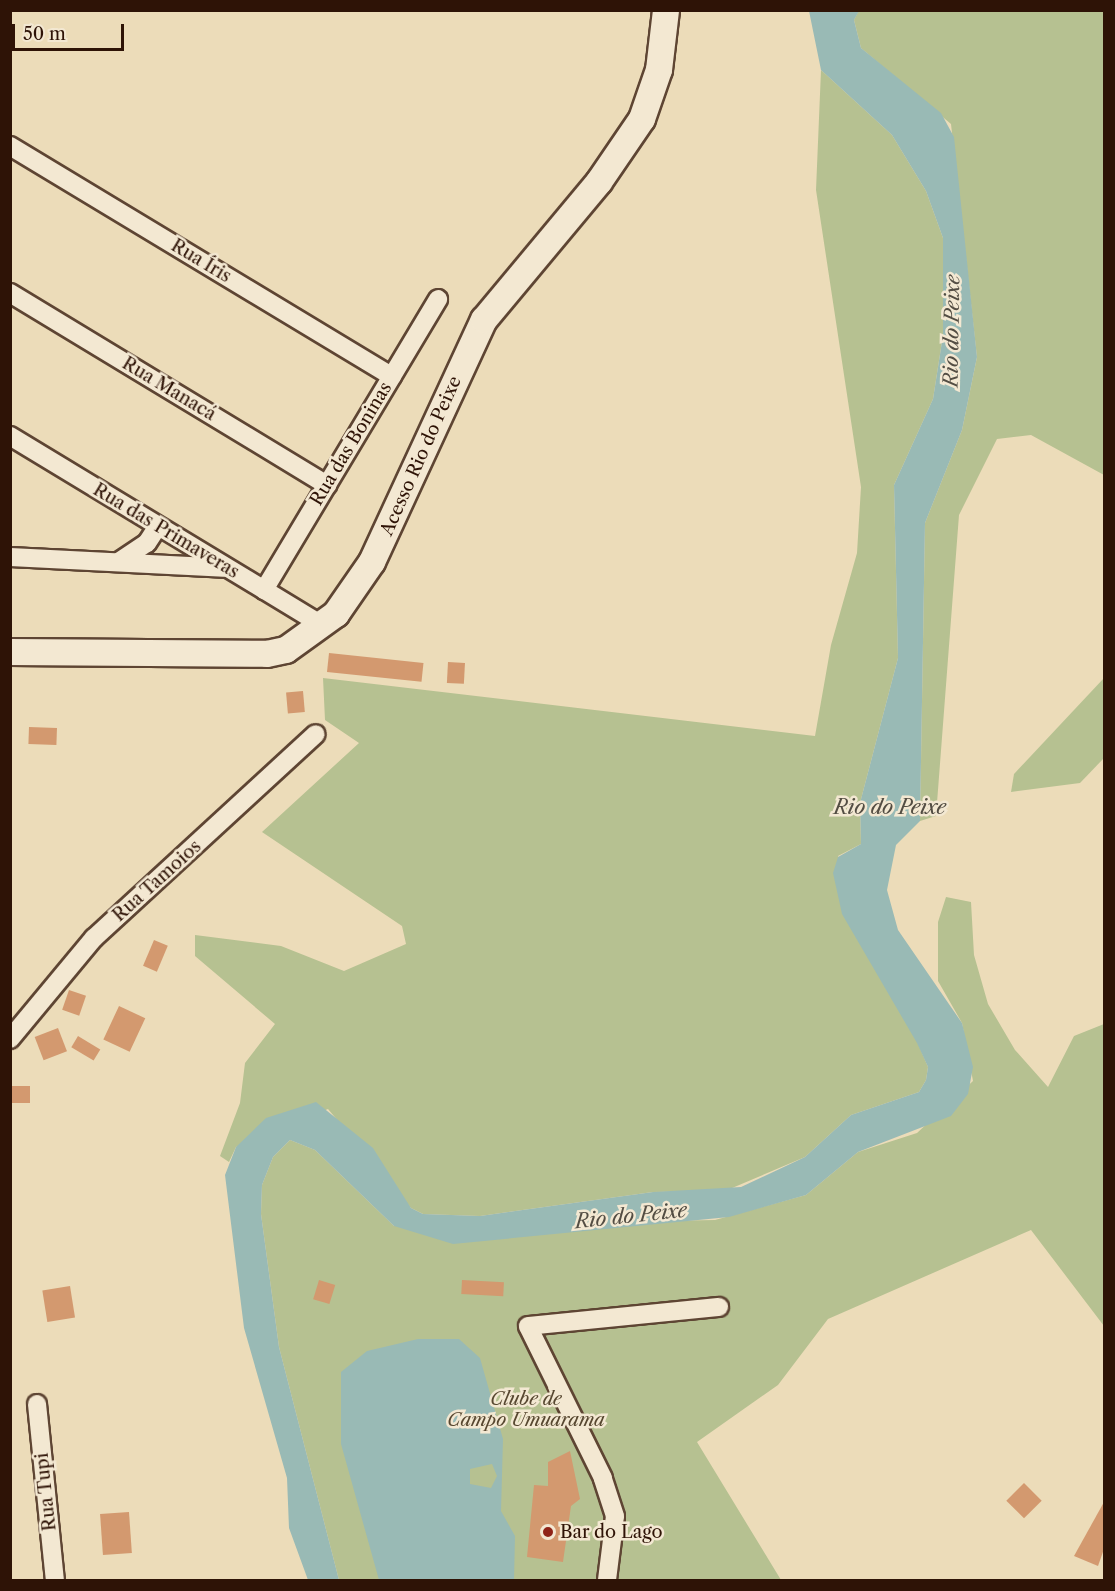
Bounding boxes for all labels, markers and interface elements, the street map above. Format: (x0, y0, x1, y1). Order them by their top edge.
scale bar (15, 12, 128, 50)
text: 50 m (23, 23, 66, 45)
street label: Rua Íris (167, 235, 235, 287)
water label: Rio do Peixe (939, 275, 965, 387)
street label: Rua Manacá (118, 353, 220, 425)
street label: Acesso Rio do Peixe (376, 373, 466, 539)
street label: Rua das Boninas (306, 378, 396, 510)
street label: Rua das Primaveras (89, 479, 243, 583)
water label: Rio do Peixe (834, 795, 946, 819)
street label: Rua Tamoios (108, 836, 206, 926)
water label: Rio do Peixe (574, 1198, 688, 1234)
park label: Clube de Campo Umuarama (447, 1389, 605, 1432)
street label: Rua Tupi (31, 1452, 61, 1532)
place label: Bar do Lago (560, 1521, 663, 1543)
marker: Bar do Lago (541, 1525, 555, 1539)

